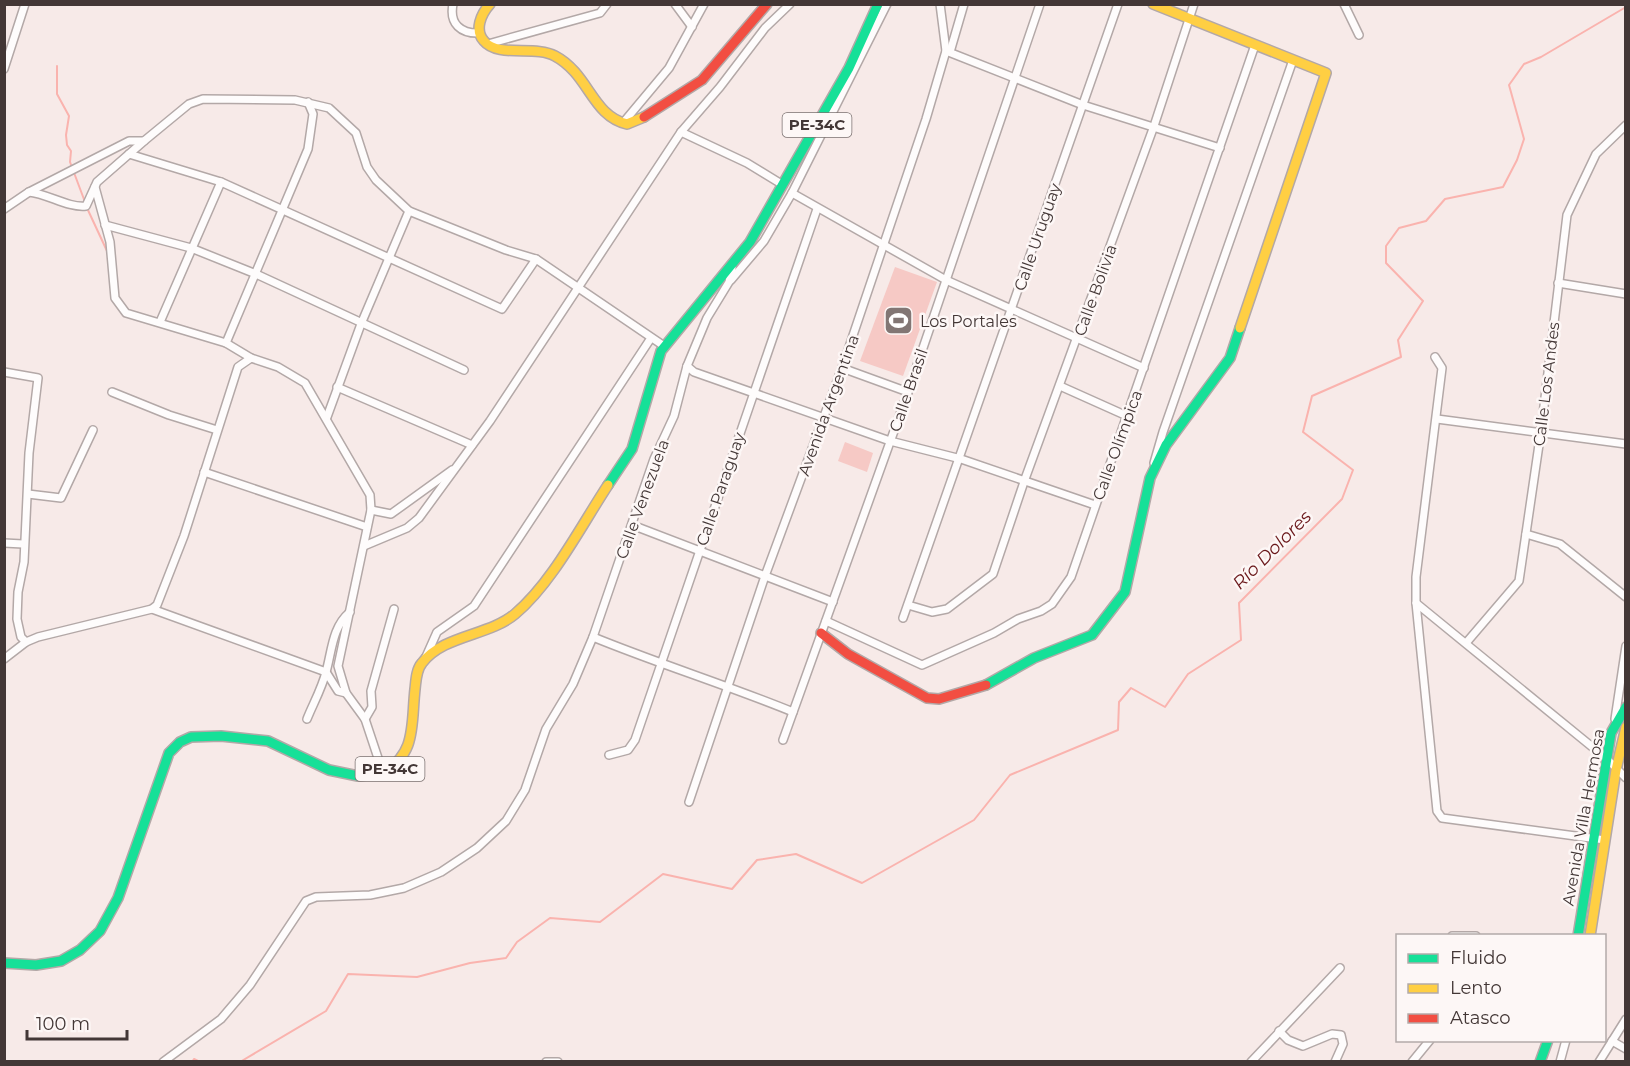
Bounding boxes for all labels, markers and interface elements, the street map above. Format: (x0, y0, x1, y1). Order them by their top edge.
road number: PE-34C (782, 113, 852, 137)
street label: Calle Uruguay (1010, 181, 1065, 293)
street label: Calle Bolivia (1070, 242, 1121, 339)
sports icon: Los Portales (883, 305, 915, 337)
place label: Los Portales (920, 312, 1017, 331)
street label: Calle Los Andes (1529, 321, 1564, 447)
street label: Avenida Argentina (794, 332, 863, 478)
street label: Calle Brasil (885, 346, 932, 434)
street label: Calle Olímpica (1089, 388, 1146, 503)
street label: Calle Paraguay (692, 430, 749, 548)
street label: Calle Venezuela (612, 437, 673, 562)
water label: Río Dolores (1228, 506, 1316, 594)
street label: Avenida Villa Hermosa (1559, 727, 1608, 907)
road number: PE-34C (356, 757, 424, 781)
legend (1396, 934, 1606, 1042)
text: Fluido (1450, 947, 1507, 969)
text: Lento (1450, 977, 1502, 999)
scale bar (27, 1003, 128, 1041)
text: Atasco (1450, 1007, 1510, 1029)
text: 100 m (36, 1013, 90, 1035)

